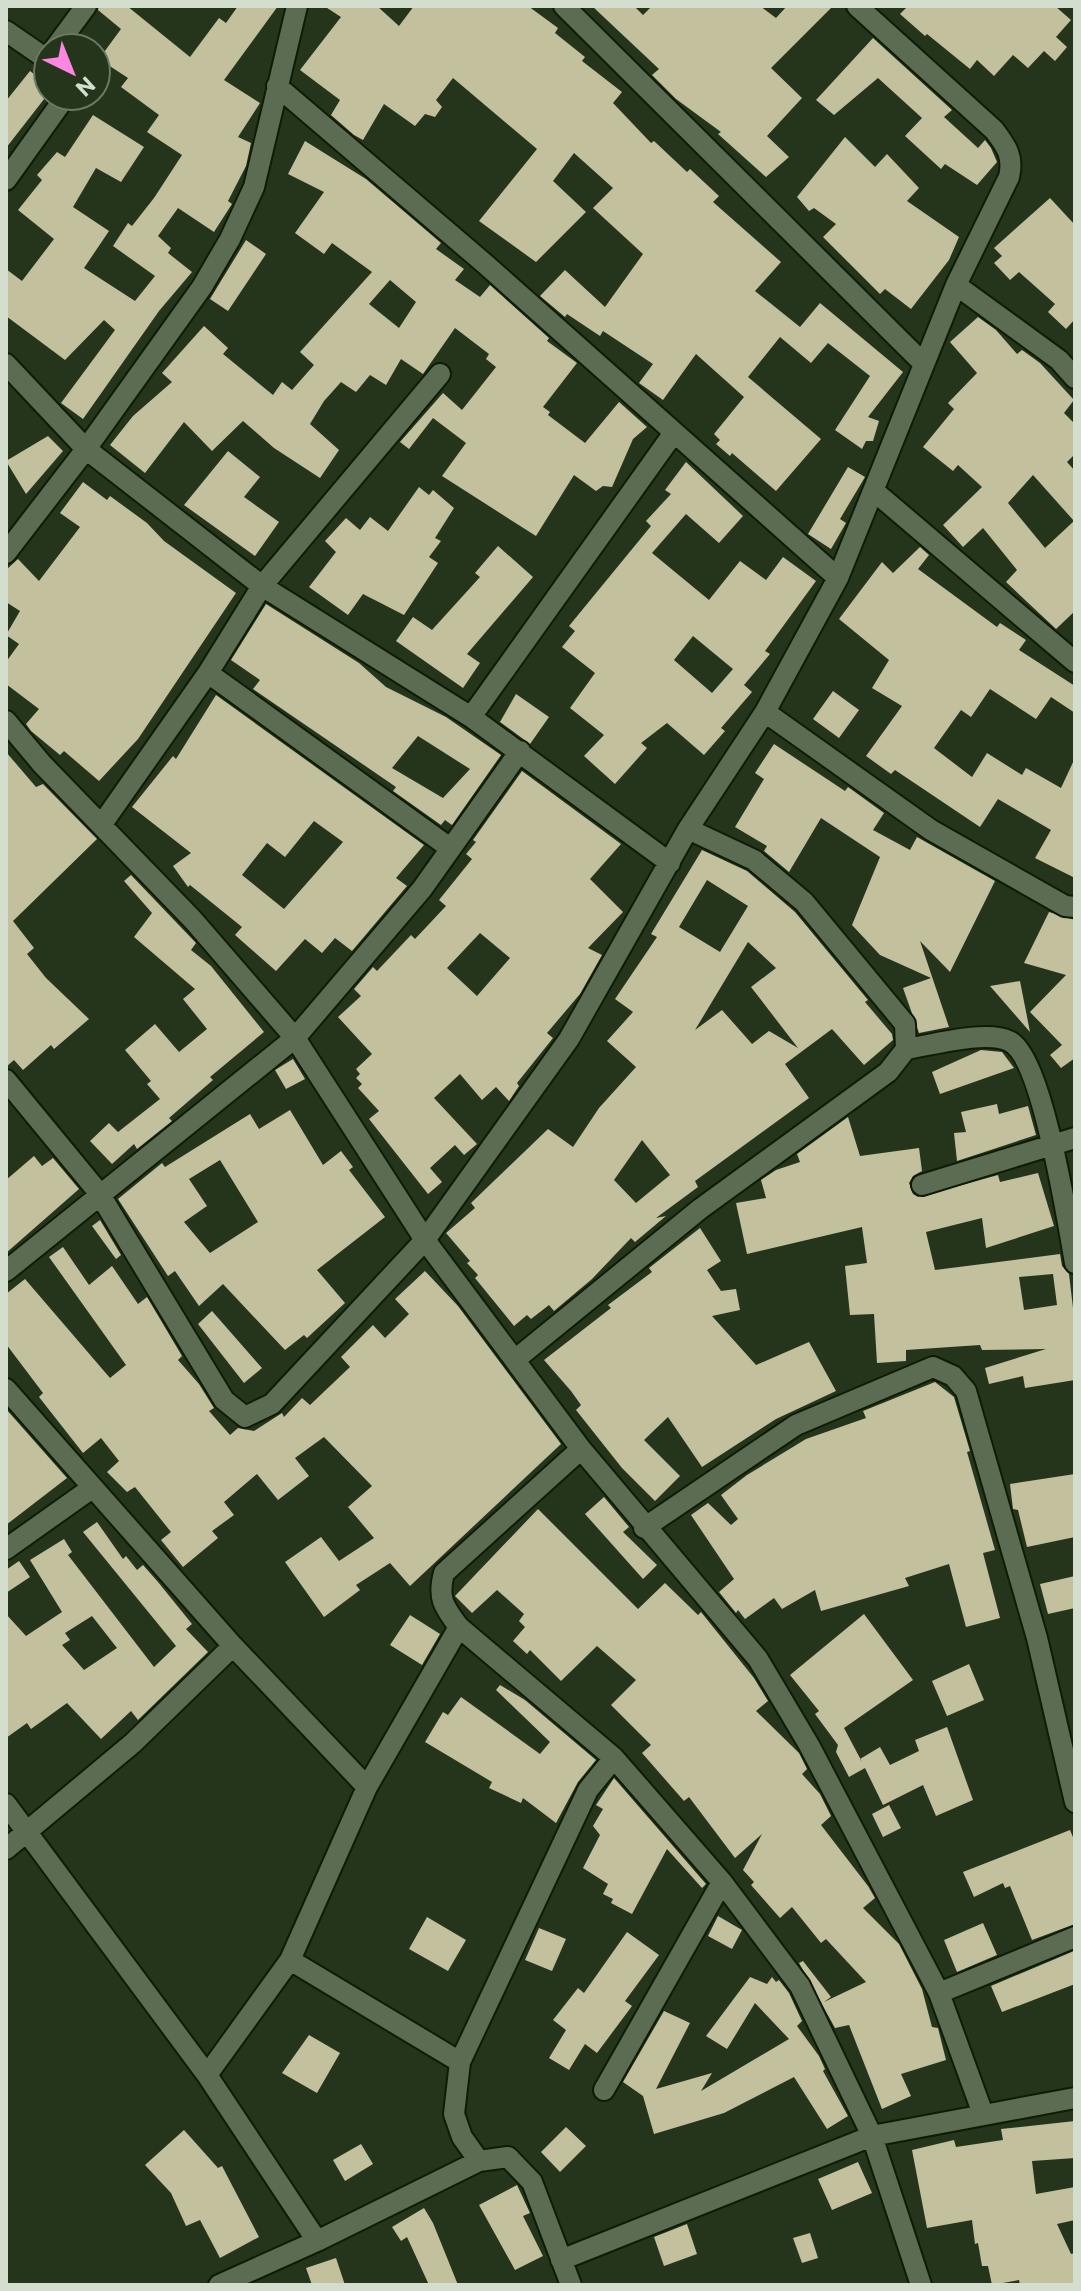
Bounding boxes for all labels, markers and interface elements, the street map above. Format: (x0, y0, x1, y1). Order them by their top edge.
north arrow (32, 32, 112, 112)
text: N (71, 71, 101, 102)

